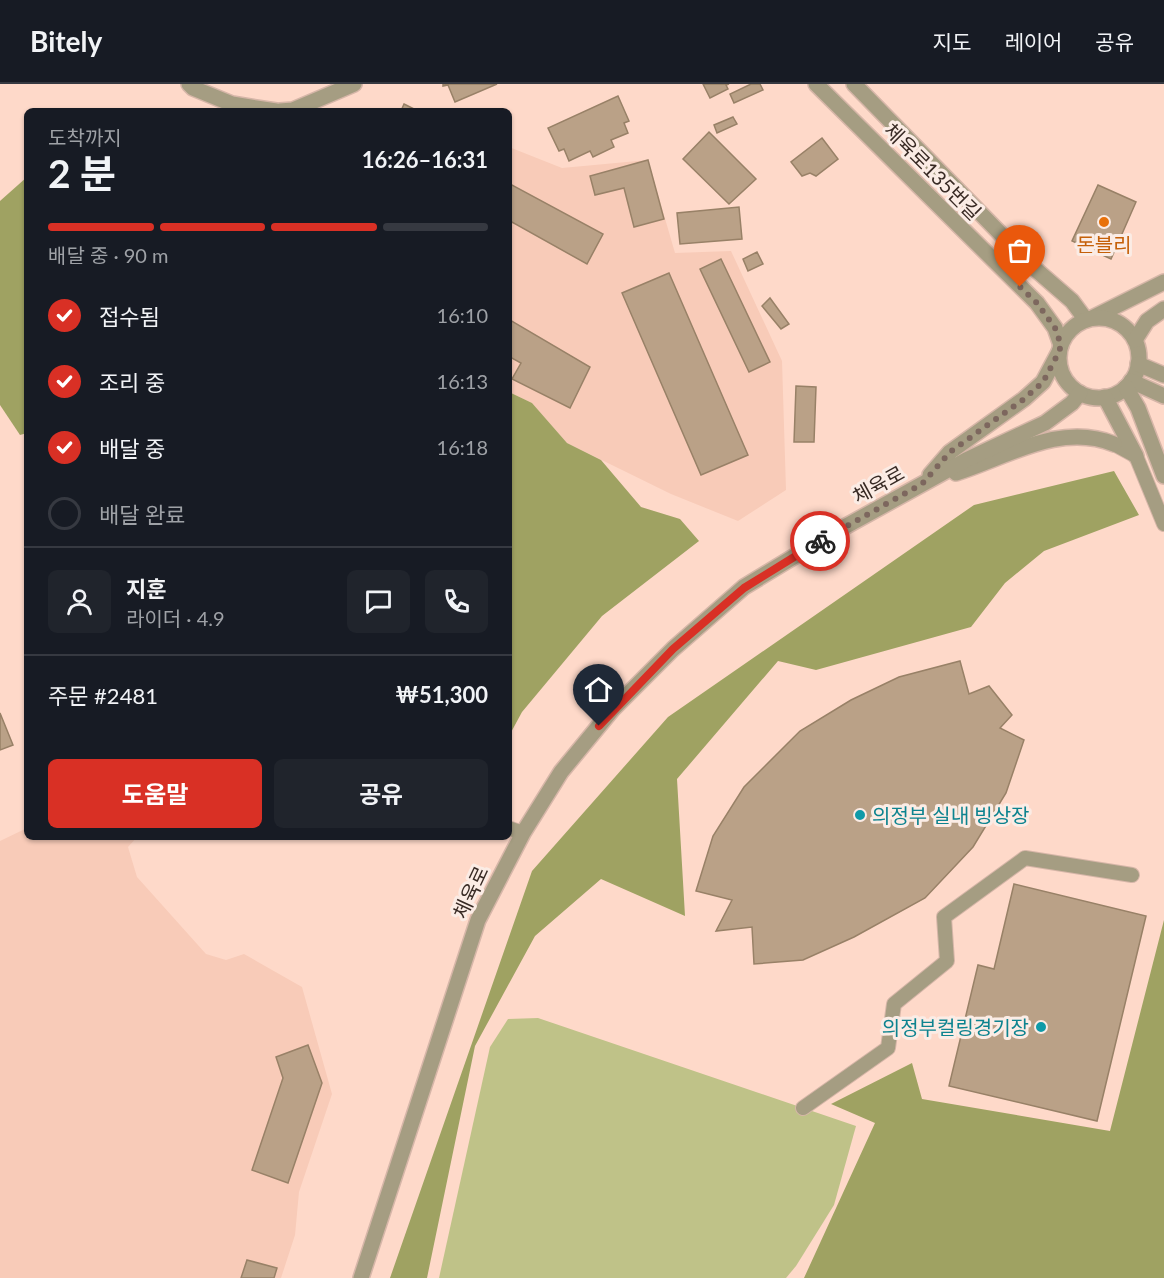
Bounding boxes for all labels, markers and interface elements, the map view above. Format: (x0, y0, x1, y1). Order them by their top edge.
text: Bitely (30, 24, 102, 58)
text: 지도 (933, 29, 971, 54)
text: 레이어 (1004, 29, 1062, 54)
text: 공유 (1095, 29, 1134, 54)
street label: 체육로135번길 (880, 118, 986, 224)
text: 도착까지 (48, 125, 122, 149)
text: 16:26–16:31 (362, 146, 488, 173)
text: 2 분 (48, 150, 116, 196)
marker: 돈블리 (1097, 215, 1111, 229)
pin (994, 225, 1045, 287)
place label: 돈블리 (1076, 232, 1132, 256)
icon: bag (1003, 234, 1036, 267)
text: 배달 중 · 90 m (48, 243, 169, 267)
icon: check (48, 299, 81, 332)
text: 접수됨 (99, 303, 160, 330)
text: 16:10 (437, 303, 488, 327)
icon: check (48, 365, 81, 398)
text: 조리 중 (99, 369, 165, 396)
text: 16:13 (437, 369, 488, 393)
icon: check (48, 431, 81, 464)
text: 배달 중 (99, 435, 165, 462)
text: 16:18 (437, 435, 488, 459)
street label: 체육로 (848, 460, 908, 508)
text: 배달 완료 (99, 501, 186, 528)
courier (790, 511, 850, 571)
icon: bike (804, 525, 837, 558)
button: person (48, 570, 111, 633)
button: chat (347, 570, 410, 633)
button: phone (425, 570, 488, 633)
text: 지훈 (126, 575, 166, 602)
text: 라이더 · 4.9 (126, 606, 225, 630)
pin (573, 664, 624, 726)
icon: home (582, 673, 615, 706)
text: ₩51,300 (395, 681, 488, 708)
text: 주문 #2481 (48, 682, 158, 709)
button: 도움말 (48, 759, 262, 828)
button: 공유 (274, 759, 488, 828)
place label: 의정부 실내 빙상장 (872, 803, 1029, 827)
marker: 의정부 실내 빙상장 (853, 808, 867, 822)
street label: 체육로 (447, 862, 493, 922)
place label: 의정부컬링경기장 (882, 1015, 1029, 1039)
marker: 의정부컬링경기장 (1034, 1020, 1048, 1034)

